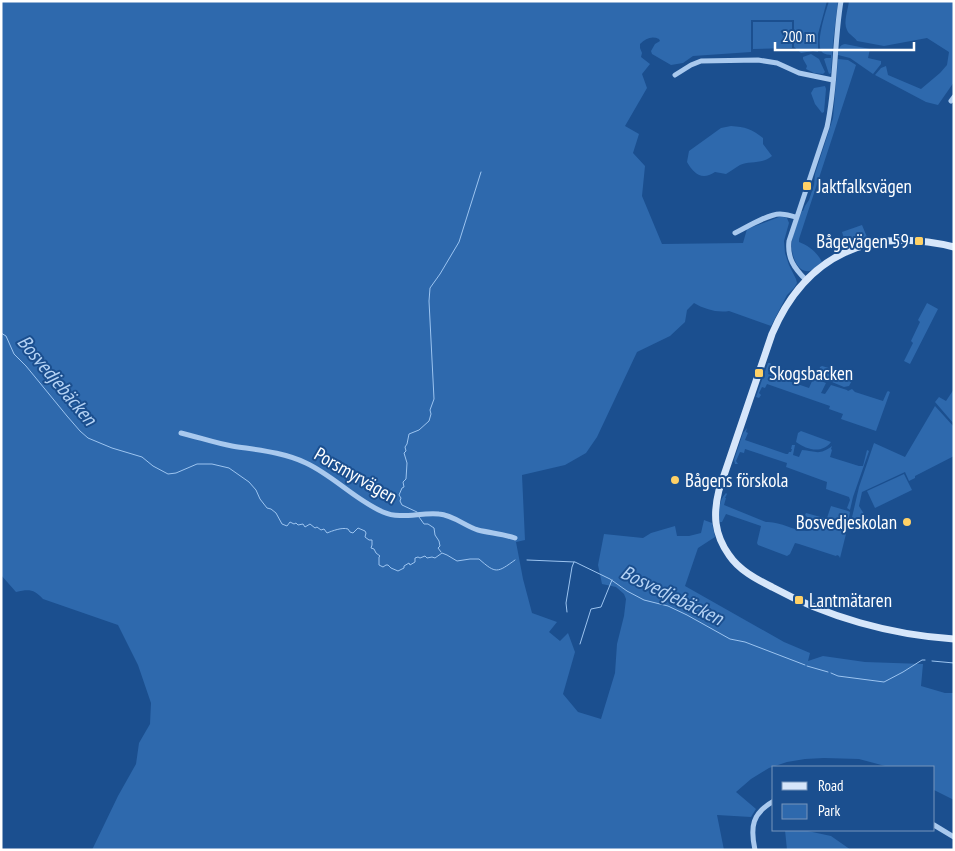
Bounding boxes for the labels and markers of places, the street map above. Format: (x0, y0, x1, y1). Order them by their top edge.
place label: Jaktfalksvägen (816, 174, 912, 198)
marker: Jaktfalksvägen (801, 180, 813, 192)
place label: Bågevägen 59 (816, 229, 909, 253)
marker: Bågevägen 59 (913, 235, 925, 247)
place label: Skogsbacken (769, 361, 853, 385)
marker: Skogsbacken (753, 367, 765, 379)
place label: Bågens förskola (685, 468, 788, 492)
marker: Bågens förskola (669, 474, 681, 486)
place label: Bosvedjeskolan (796, 510, 897, 534)
marker: Bosvedjeskolan (901, 516, 913, 528)
place label: Lantmätaren (809, 588, 892, 612)
marker: Lantmätaren (793, 594, 805, 606)

